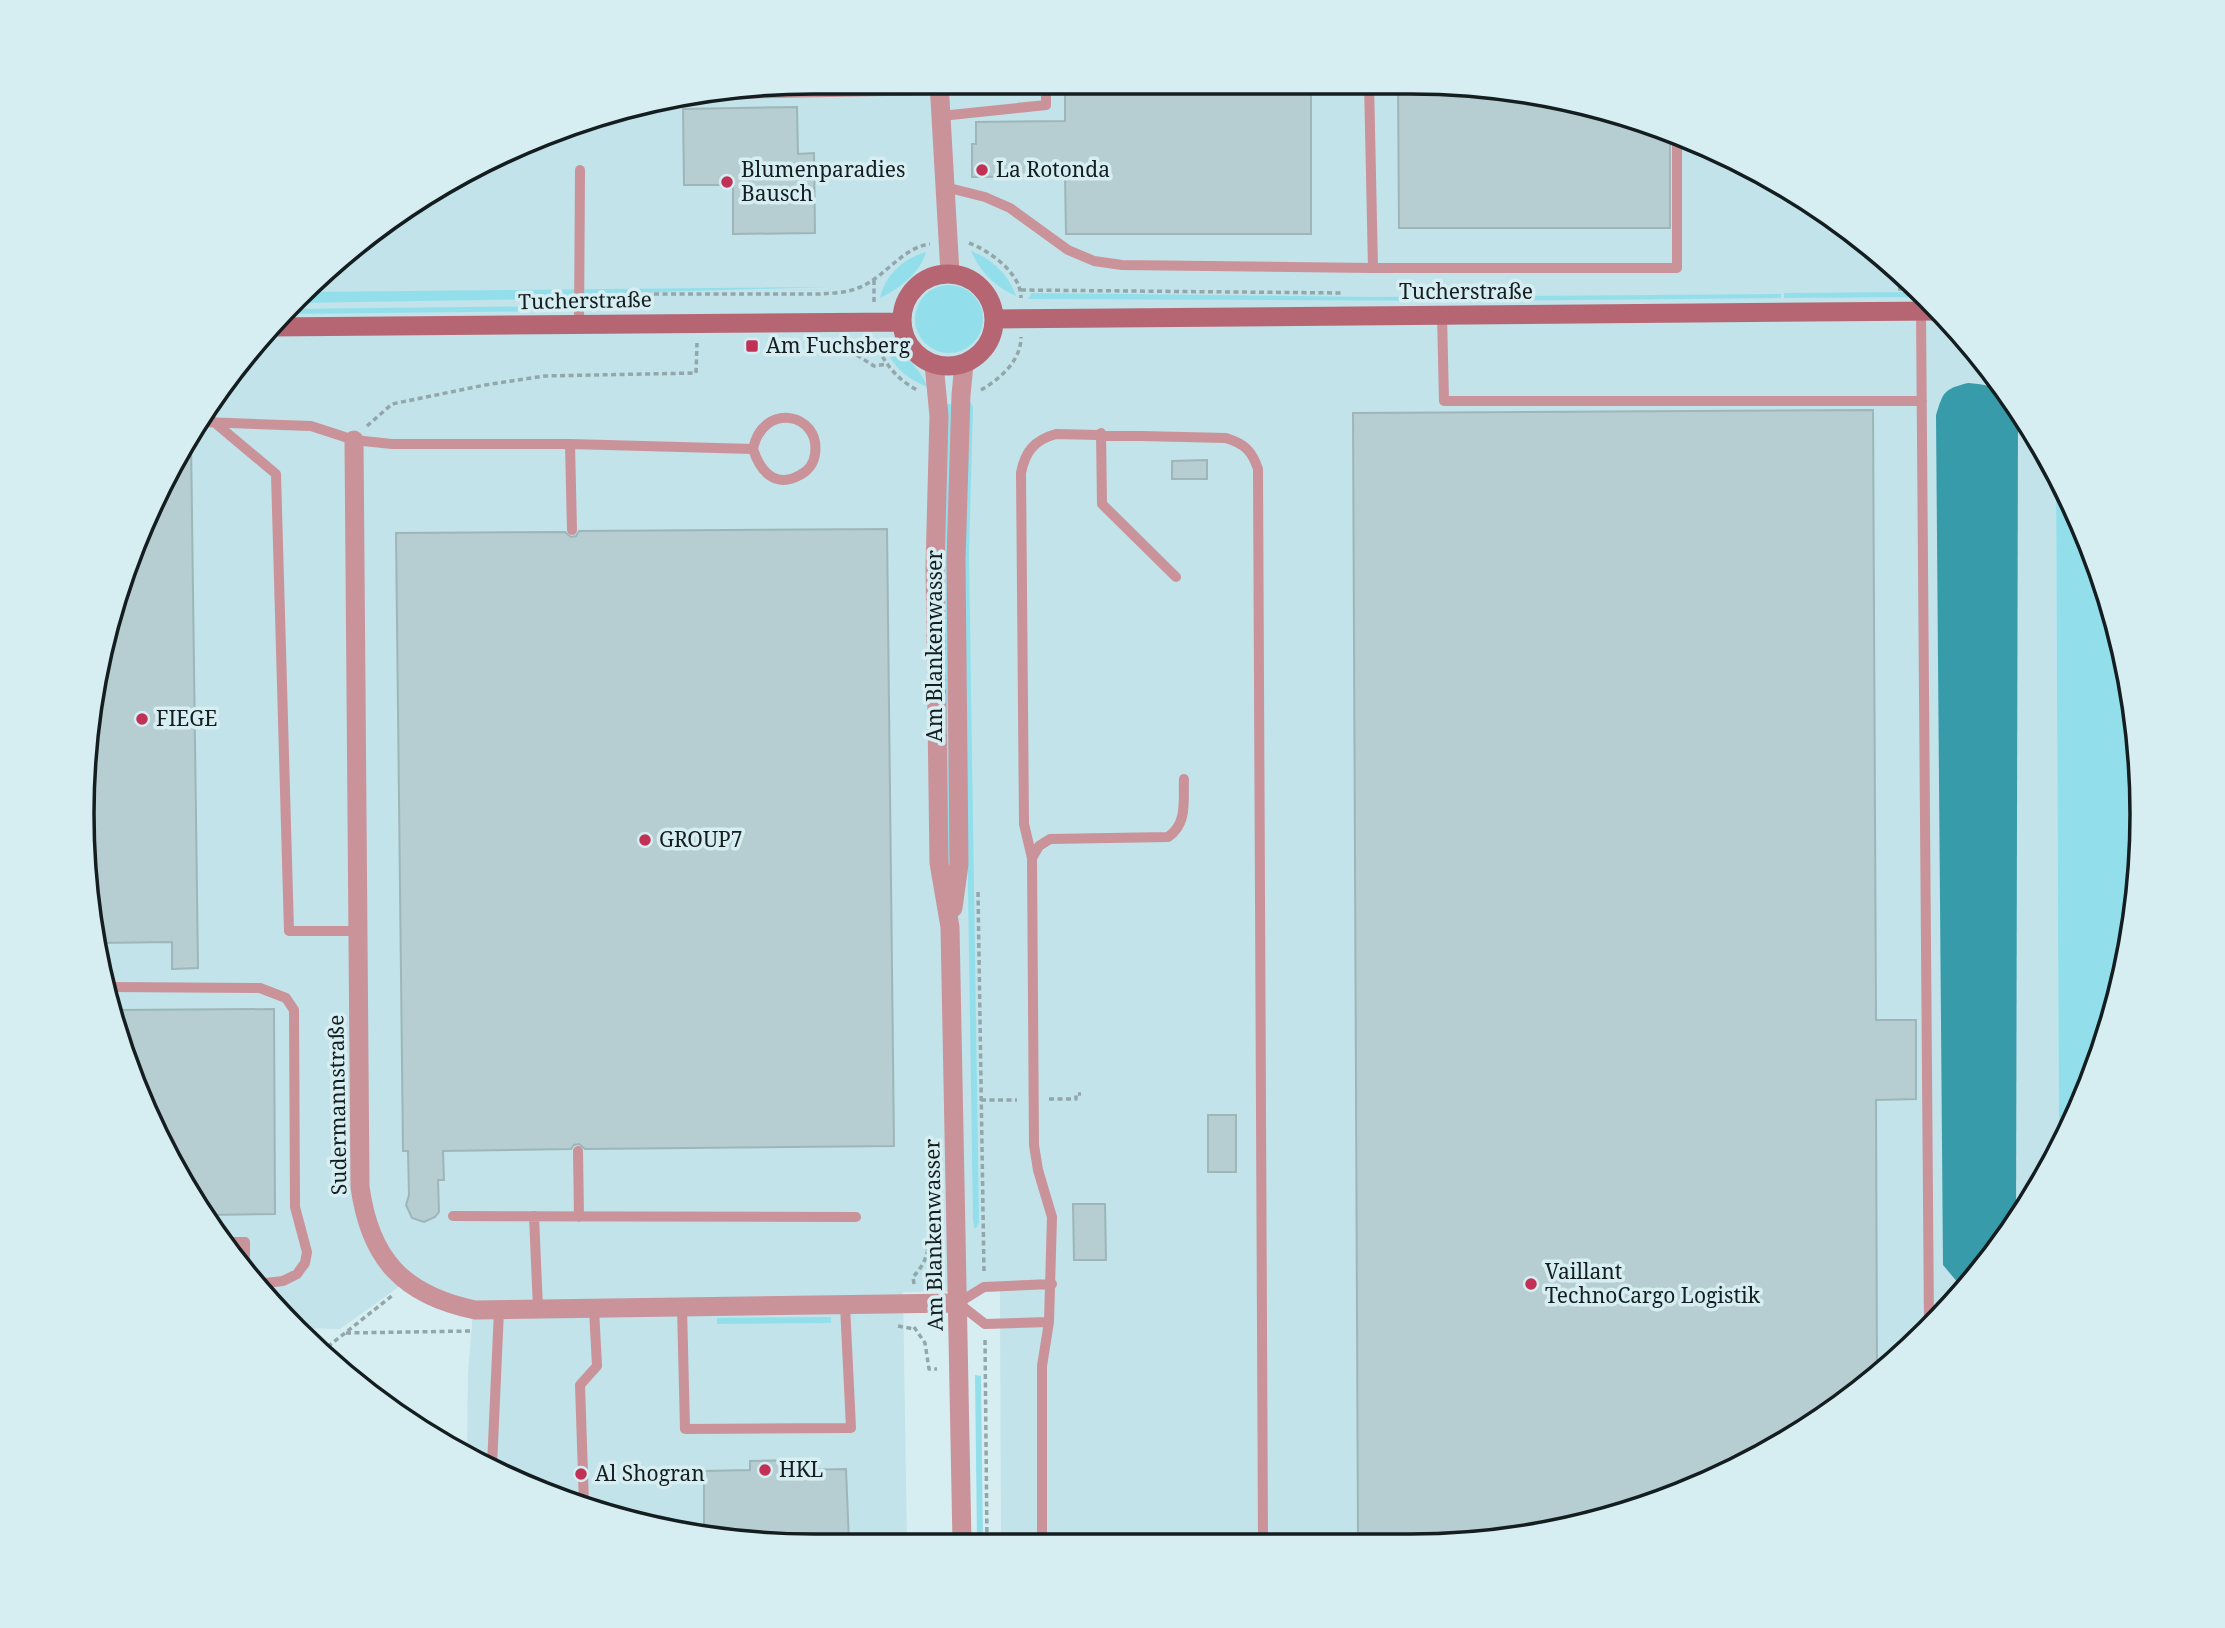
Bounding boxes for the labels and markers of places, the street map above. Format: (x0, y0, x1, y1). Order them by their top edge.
place label: Blumenparadies Bausch (741, 155, 906, 207)
place label: La Rotonda (996, 155, 1110, 183)
marker: La Rotonda (974, 162, 990, 178)
marker: Blumenparadies Bausch (719, 174, 735, 190)
place label: Am Fuchsberg (766, 331, 911, 359)
marker: Am Fuchsberg (744, 338, 760, 354)
place label: FIEGE (156, 704, 217, 732)
marker: FIEGE (134, 711, 150, 727)
place label: GROUP7 (659, 825, 742, 853)
marker: GROUP7 (637, 832, 653, 848)
place label: Vaillant TechnoCargo Logistik (1545, 1257, 1761, 1309)
marker: Vaillant TechnoCargo Logistik (1523, 1276, 1539, 1292)
place label: HKL (779, 1455, 823, 1483)
place label: Al Shogran (595, 1459, 705, 1487)
marker: HKL (757, 1462, 773, 1478)
marker: Al Shogran (573, 1466, 589, 1482)

